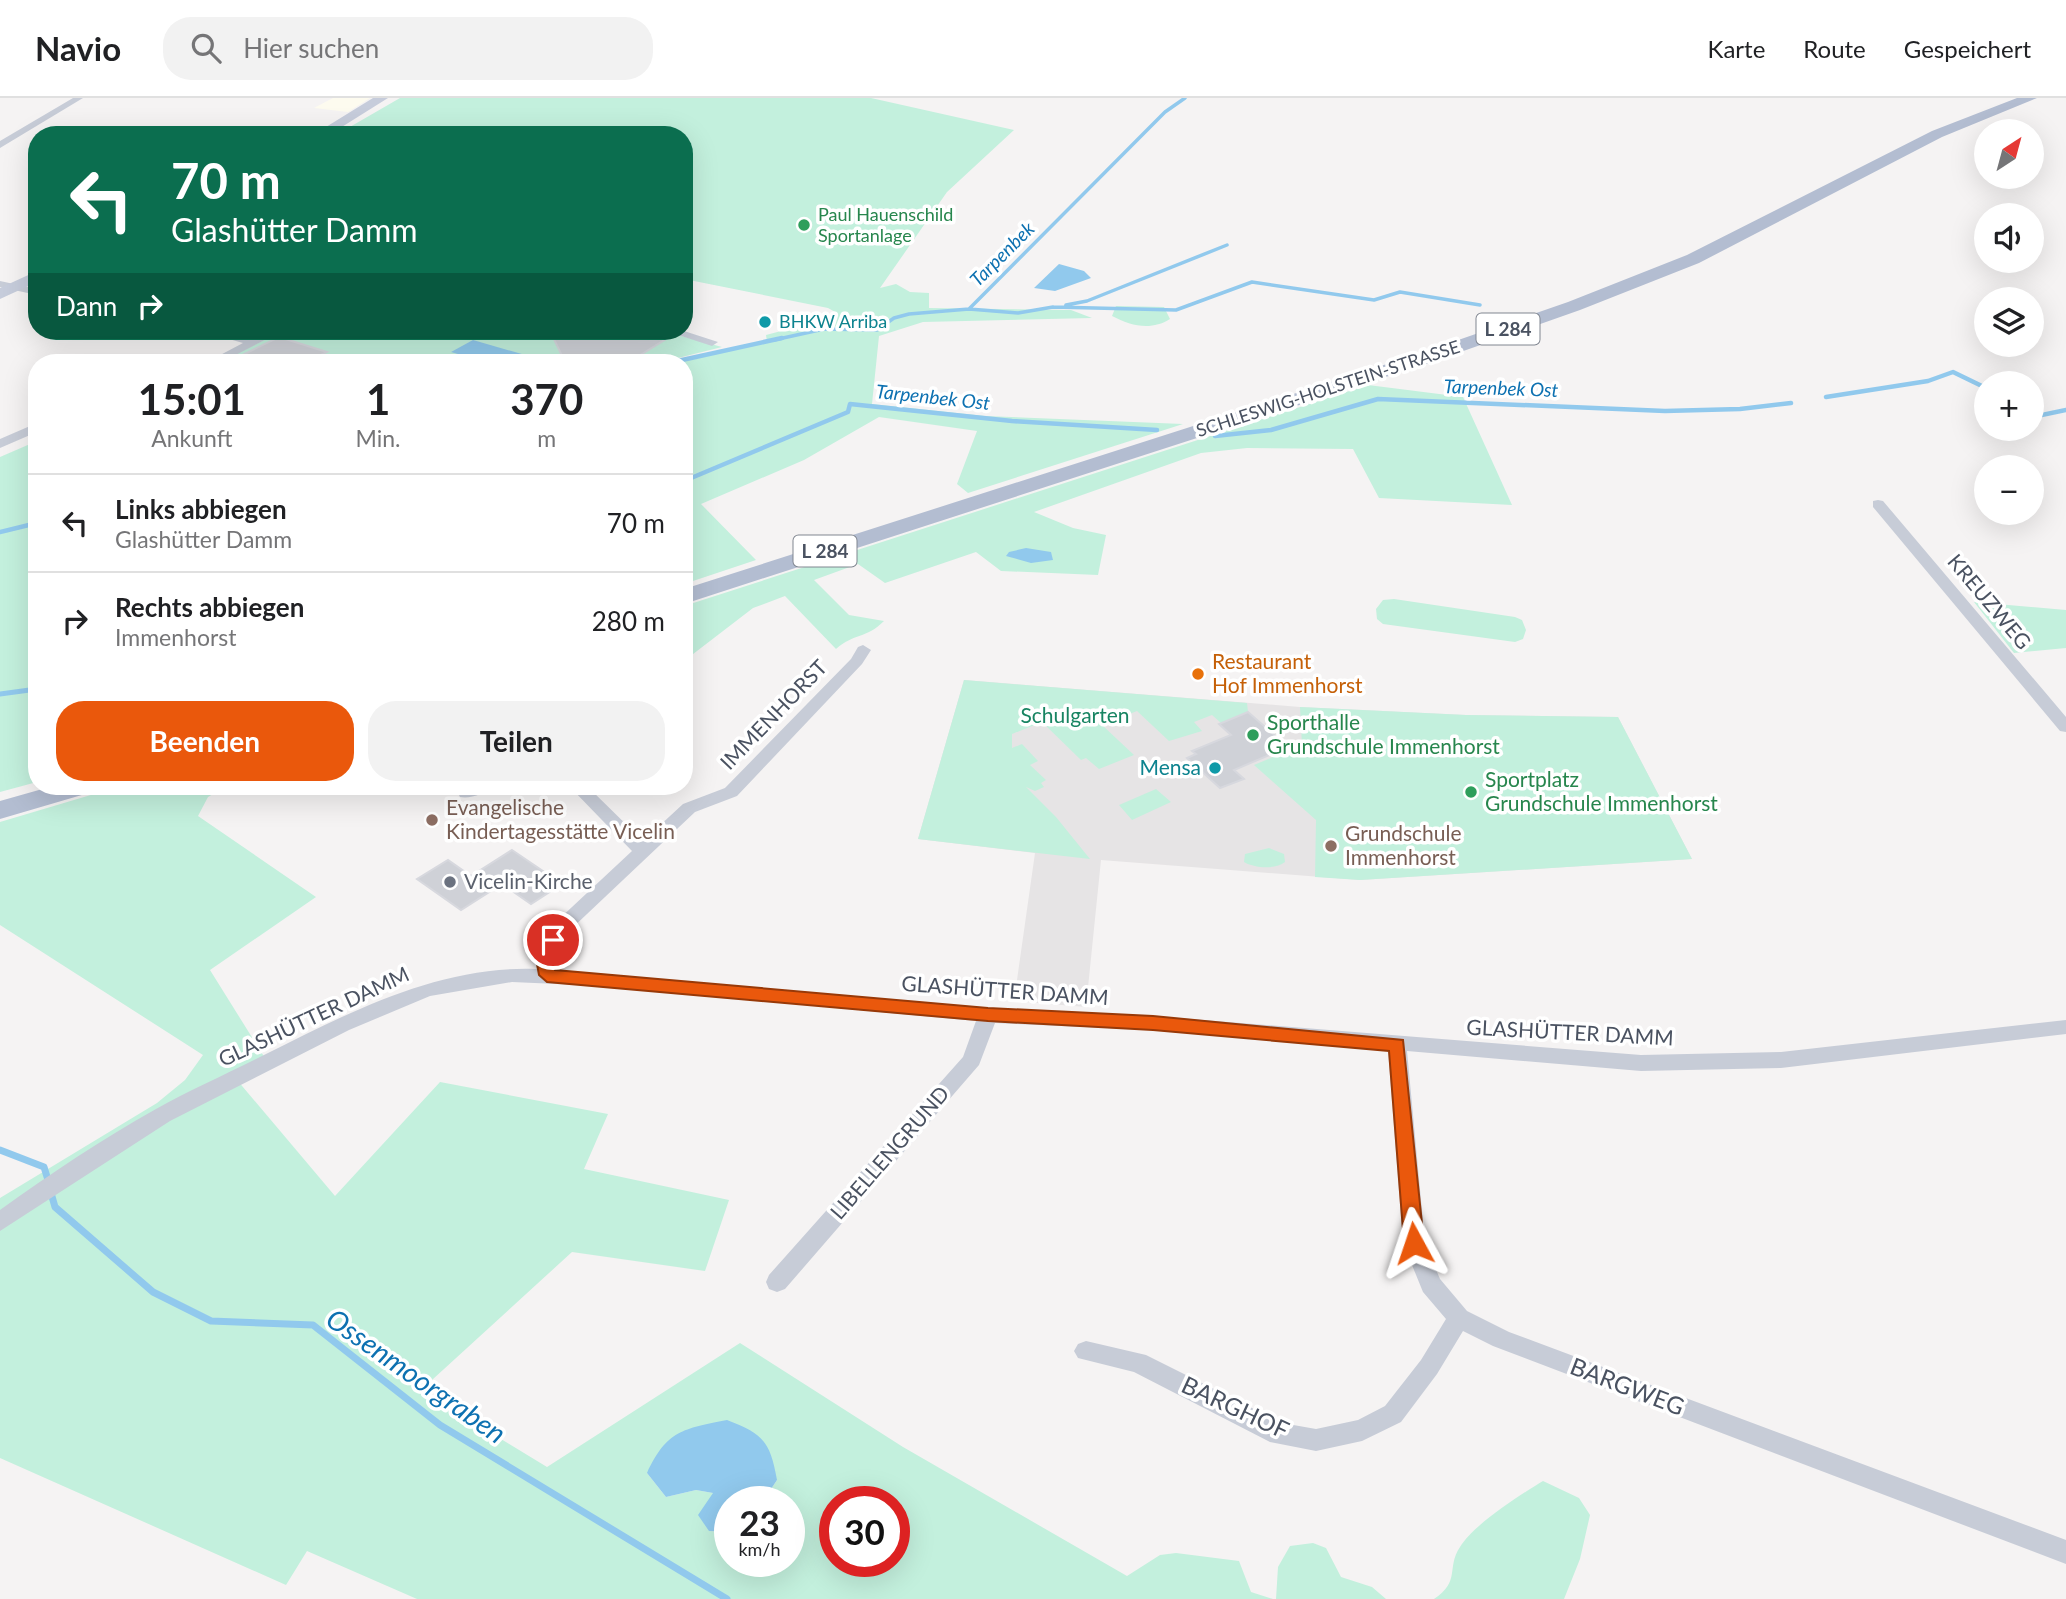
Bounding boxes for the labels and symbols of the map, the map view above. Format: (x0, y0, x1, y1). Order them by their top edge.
north arrow (1974, 119, 2044, 189)
place label: Paul Hauenschild Sportanlage (818, 203, 953, 246)
water label: Tarpenbek (965, 216, 1039, 291)
marker: Paul Hauenschild Sportanlage (796, 217, 812, 233)
place label: BHKW Arriba (779, 310, 887, 332)
marker: BHKW Arriba (757, 314, 773, 330)
road number: L 284 (1476, 314, 1540, 344)
street label: SCHLESWIG-HOLSTEIN-STRASSE (1193, 335, 1462, 441)
water label: Tarpenbek Ost (1443, 374, 1559, 401)
water label: Tarpenbek Ost (875, 379, 992, 414)
road number: L 284 (794, 535, 856, 566)
street label: KREUZWEG (1943, 549, 2037, 654)
place label: Restaurant Hof Immenhorst (1212, 648, 1363, 697)
street label: IMMENHORST (714, 653, 832, 774)
marker: Restaurant Hof Immenhorst (1190, 666, 1206, 682)
park label: Schulgarten (1020, 702, 1130, 727)
place label: Sporthalle Grundschule Immenhorst (1267, 709, 1500, 758)
marker: Sporthalle Grundschule Immenhorst (1245, 727, 1261, 743)
place label: Mensa (1139, 754, 1201, 779)
marker: Mensa (1207, 760, 1223, 776)
place label: Sportplatz Grundschule Immenhorst (1485, 766, 1718, 815)
marker: Sportplatz Grundschule Immenhorst (1463, 784, 1479, 800)
place label: Evangelische Kindertagesstätte Vicelin (446, 794, 675, 843)
marker: Evangelische Kindertagesstätte Vicelin (424, 812, 440, 828)
place label: Grundschule Immenhorst (1345, 820, 1462, 869)
marker: Grundschule Immenhorst (1323, 838, 1339, 854)
place label: Vicelin-Kirche (464, 868, 593, 893)
marker: Vicelin-Kirche (442, 874, 458, 890)
pin (523, 910, 583, 970)
street label: GLASHÜTTER DAMM (214, 960, 413, 1071)
street label: GLASHÜTTER DAMM (901, 970, 1109, 1009)
street label: GLASHÜTTER DAMM (1466, 1014, 1674, 1049)
street label: LIBELLENGRUND (824, 1080, 953, 1224)
position arrow (1377, 1206, 1451, 1280)
water label: Ossenmoorgraben (320, 1301, 513, 1450)
street label: BARGWEG (1566, 1351, 1689, 1421)
street label: BARGHOF (1177, 1369, 1294, 1444)
speed limit sign: 30 (819, 1486, 910, 1577)

